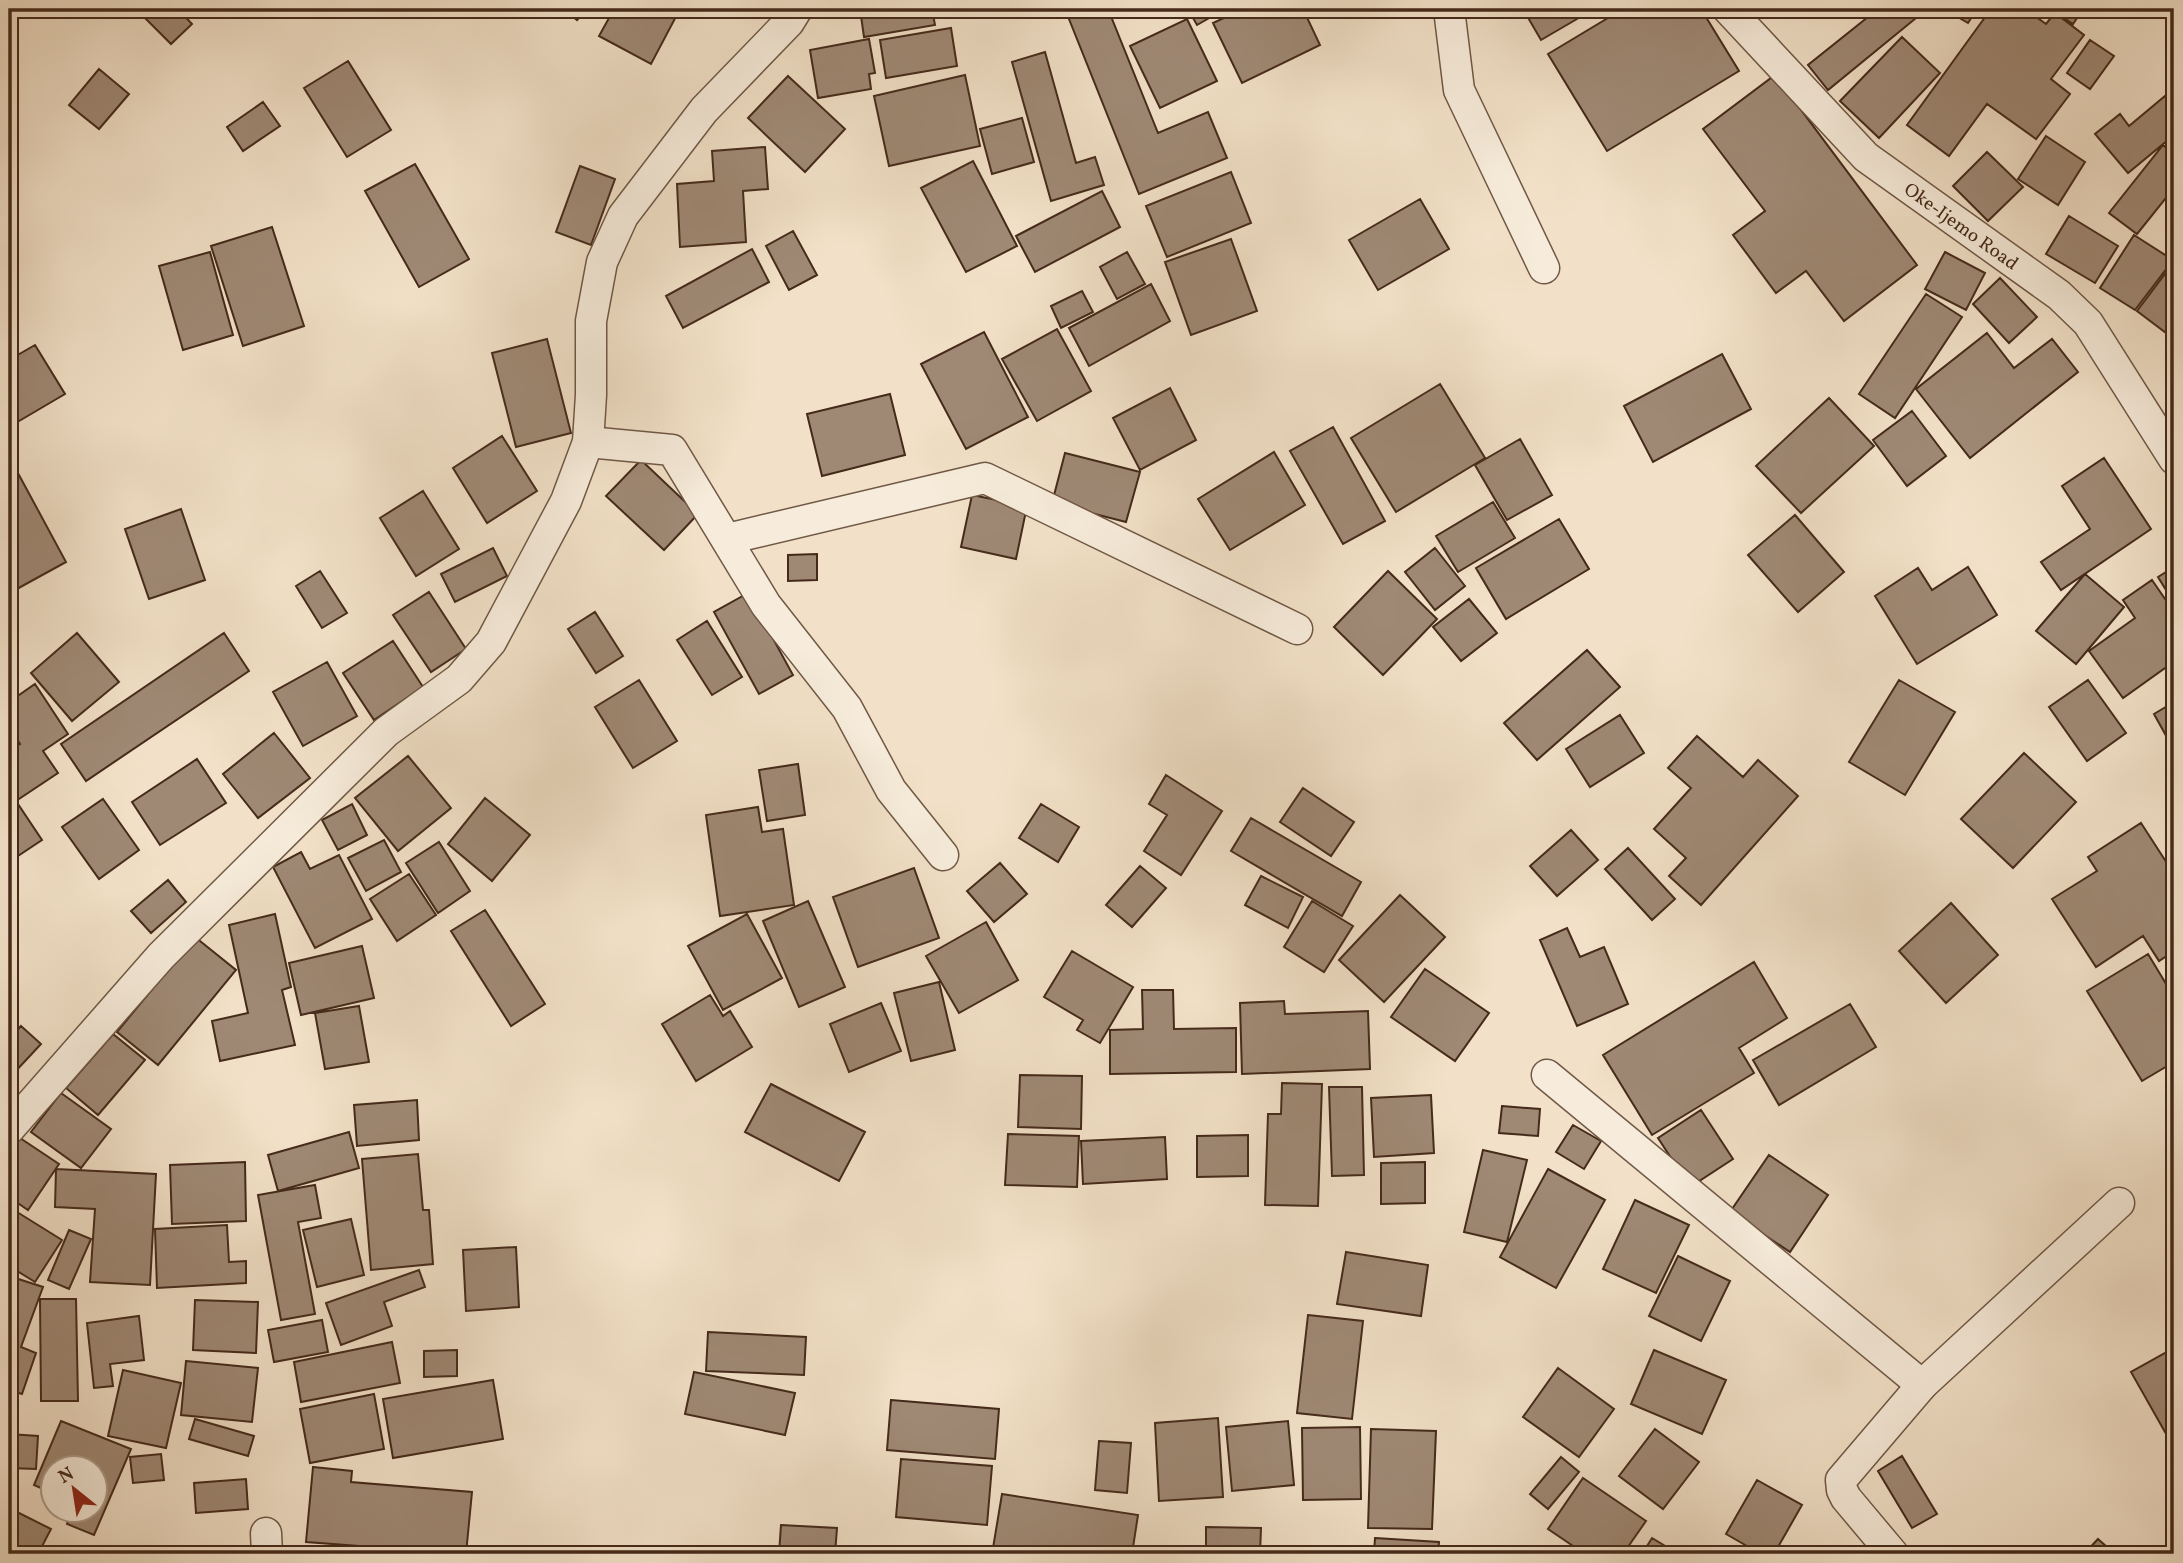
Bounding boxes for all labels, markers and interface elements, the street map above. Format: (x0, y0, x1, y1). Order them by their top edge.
street label: Oke-Ijemo Road (1898, 177, 2023, 277)
north arrow (38, 1454, 108, 1524)
text: N (54, 1461, 79, 1491)

